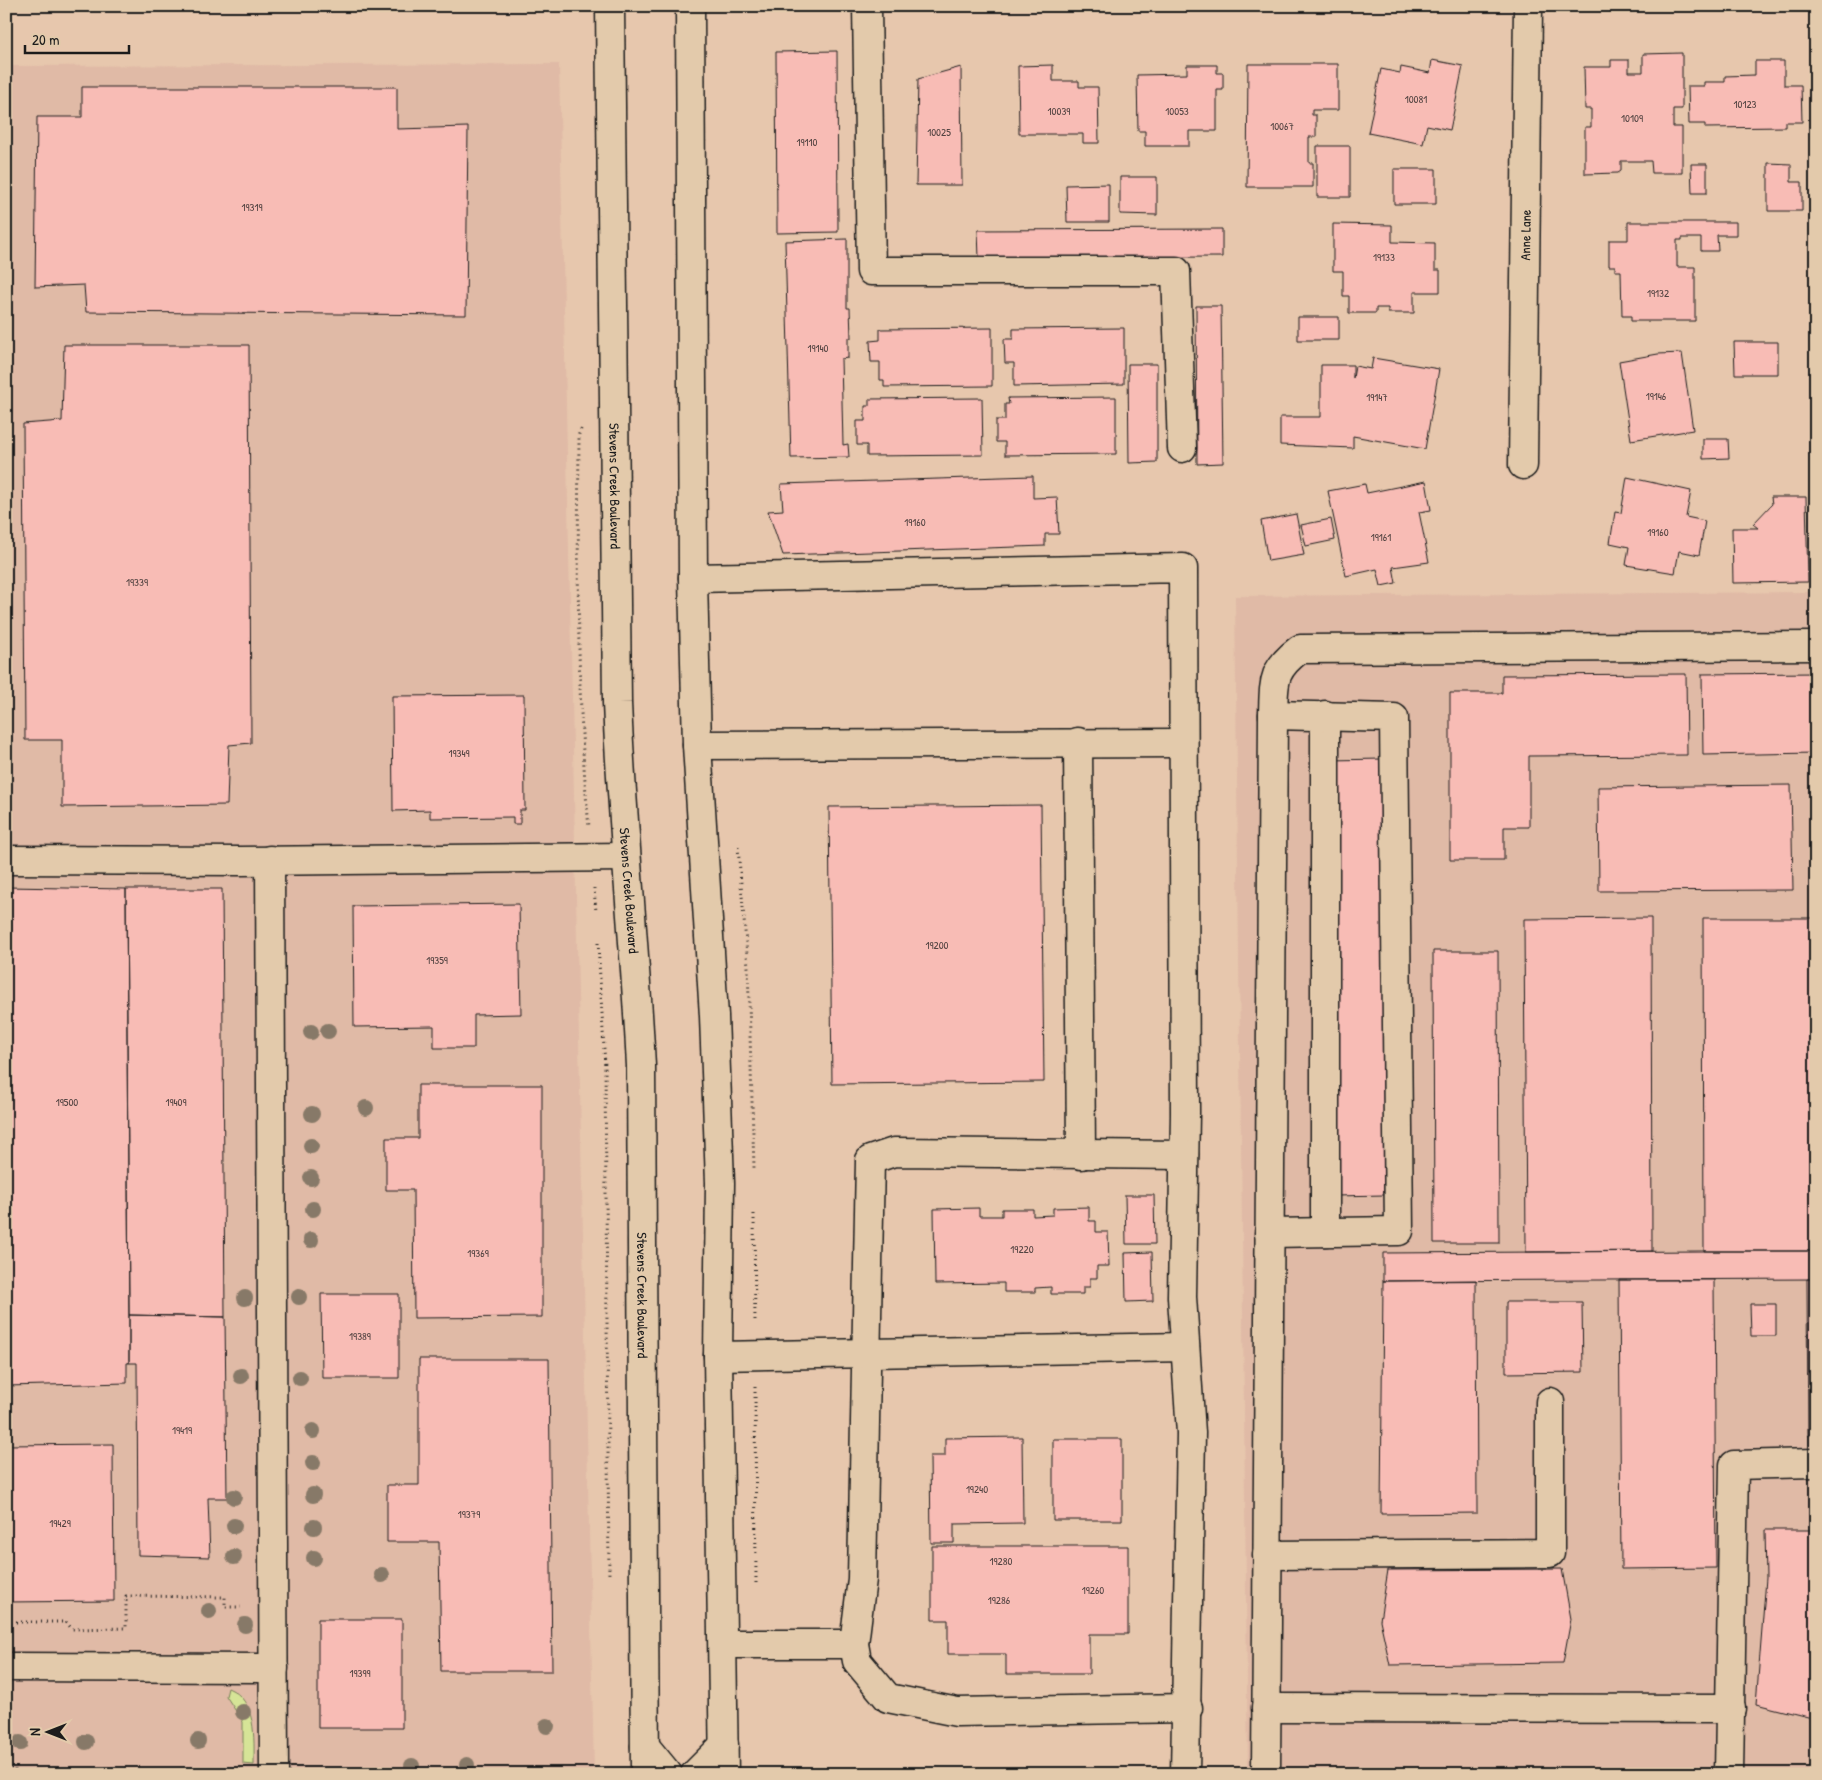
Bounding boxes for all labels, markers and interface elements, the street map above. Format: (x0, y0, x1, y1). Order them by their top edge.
scale bar (25, 22, 129, 54)
text: 20 m (32, 29, 59, 50)
house number: 10081 (1405, 92, 1427, 106)
house number: 10123 (1734, 97, 1757, 111)
house number: 10039 (1048, 104, 1070, 118)
house number: 10053 (1165, 104, 1189, 118)
house number: 10109 (1621, 111, 1643, 125)
house number: 10067 (1270, 119, 1294, 133)
house number: 10025 (927, 125, 951, 139)
house number: 19110 (797, 135, 818, 149)
house number: 19319 (242, 200, 263, 214)
street label: Anne Lane (1515, 209, 1535, 261)
house number: 19133 (1373, 250, 1395, 264)
house number: 19132 (1647, 286, 1669, 300)
house number: 19140 (807, 341, 829, 355)
house number: 19146 (1646, 389, 1667, 403)
house number: 19147 (1366, 390, 1388, 404)
street label: Stevens Creek Boulevard (605, 423, 625, 550)
house number: 19160 (904, 515, 926, 529)
house number: 19160 (1647, 525, 1669, 539)
house number: 19161 (1371, 530, 1391, 544)
house number: 19339 (126, 575, 148, 589)
house number: 19349 (448, 746, 470, 760)
street label: Stevens Creek Boulevard (615, 827, 644, 955)
house number: 19200 (925, 938, 949, 952)
house number: 19359 (426, 953, 448, 967)
house number: 19500 (56, 1095, 78, 1109)
house number: 19409 (165, 1095, 187, 1109)
street label: Stevens Creek Boulevard (633, 1232, 653, 1359)
house number: 19220 (1010, 1242, 1034, 1256)
house number: 19369 (467, 1246, 489, 1260)
house number: 19389 (349, 1329, 371, 1343)
house number: 19419 (172, 1423, 192, 1437)
house number: 19240 (966, 1482, 988, 1496)
house number: 19379 (458, 1507, 480, 1521)
house number: 19429 (49, 1516, 71, 1530)
house number: 19280 (990, 1554, 1013, 1568)
house number: 19260 (1082, 1583, 1104, 1597)
house number: 19286 (988, 1593, 1011, 1607)
house number: 19399 (349, 1666, 371, 1680)
north arrow (22, 1708, 72, 1758)
text: N (25, 1728, 44, 1736)

